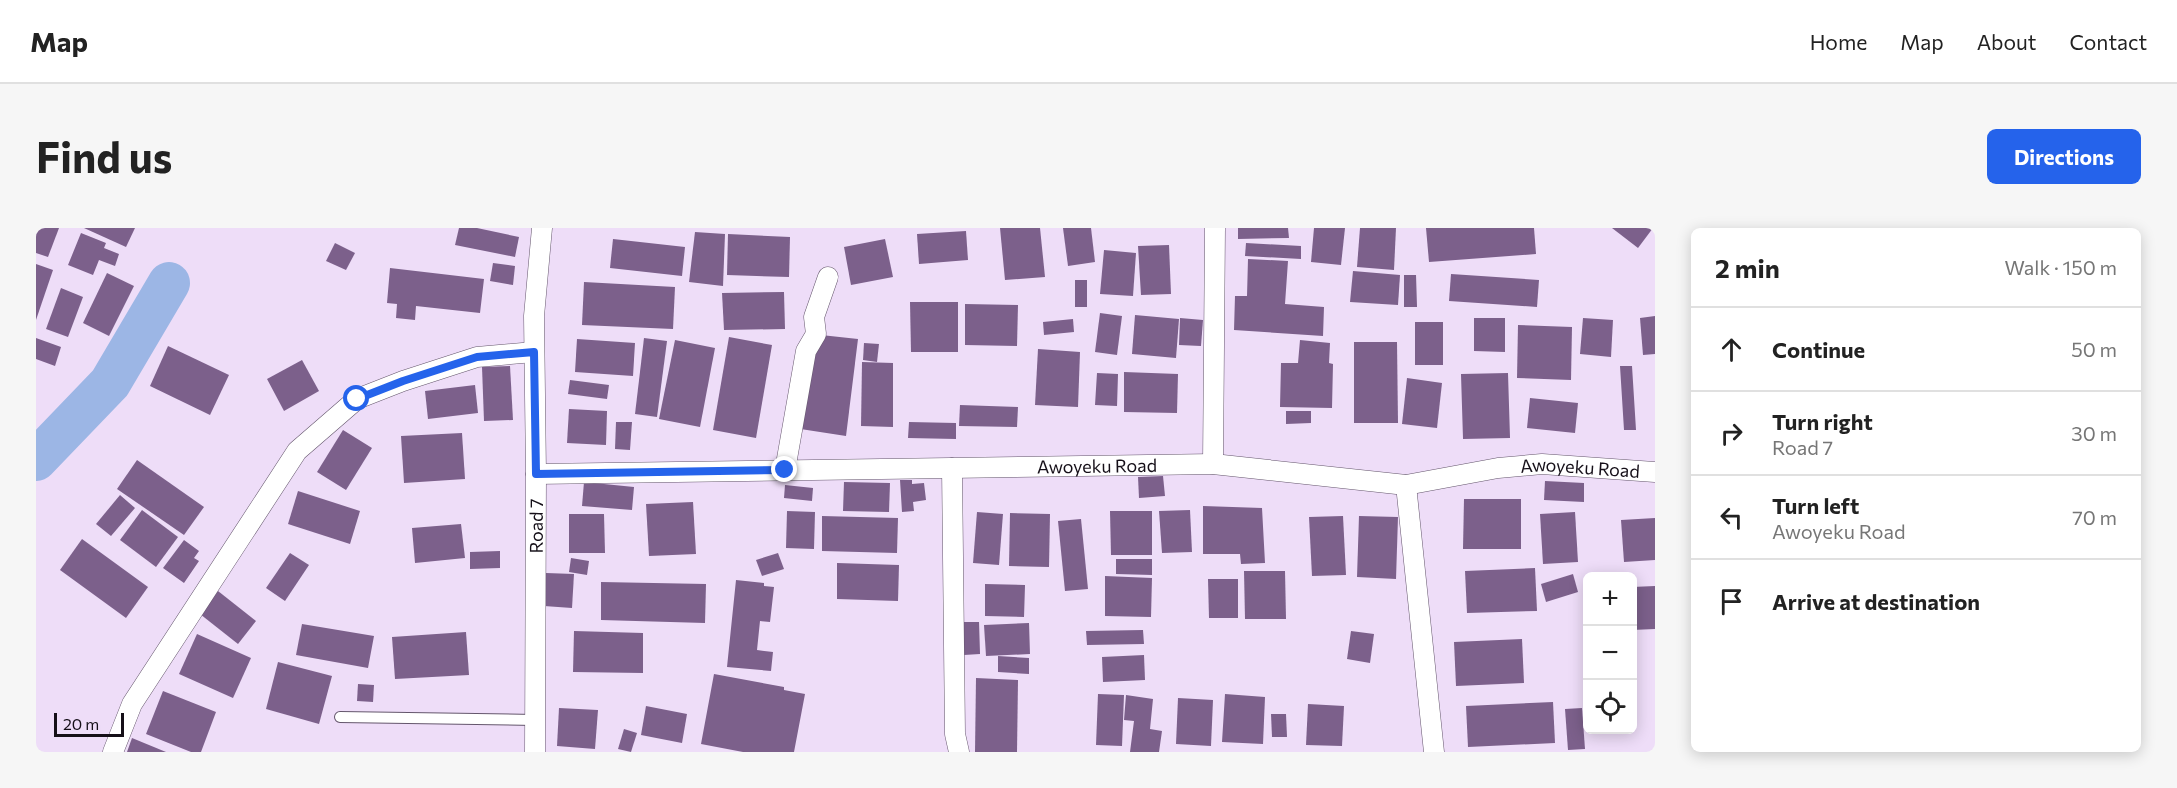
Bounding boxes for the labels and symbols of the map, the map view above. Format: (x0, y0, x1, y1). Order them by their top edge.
route start (343, 385, 369, 411)
street label: Awoyeku Road (1519, 453, 1641, 482)
street label: Awoyeku Road (1037, 454, 1157, 478)
route end (771, 456, 797, 482)
street label: Road 7 (525, 498, 547, 554)
scale bar (54, 710, 124, 738)

